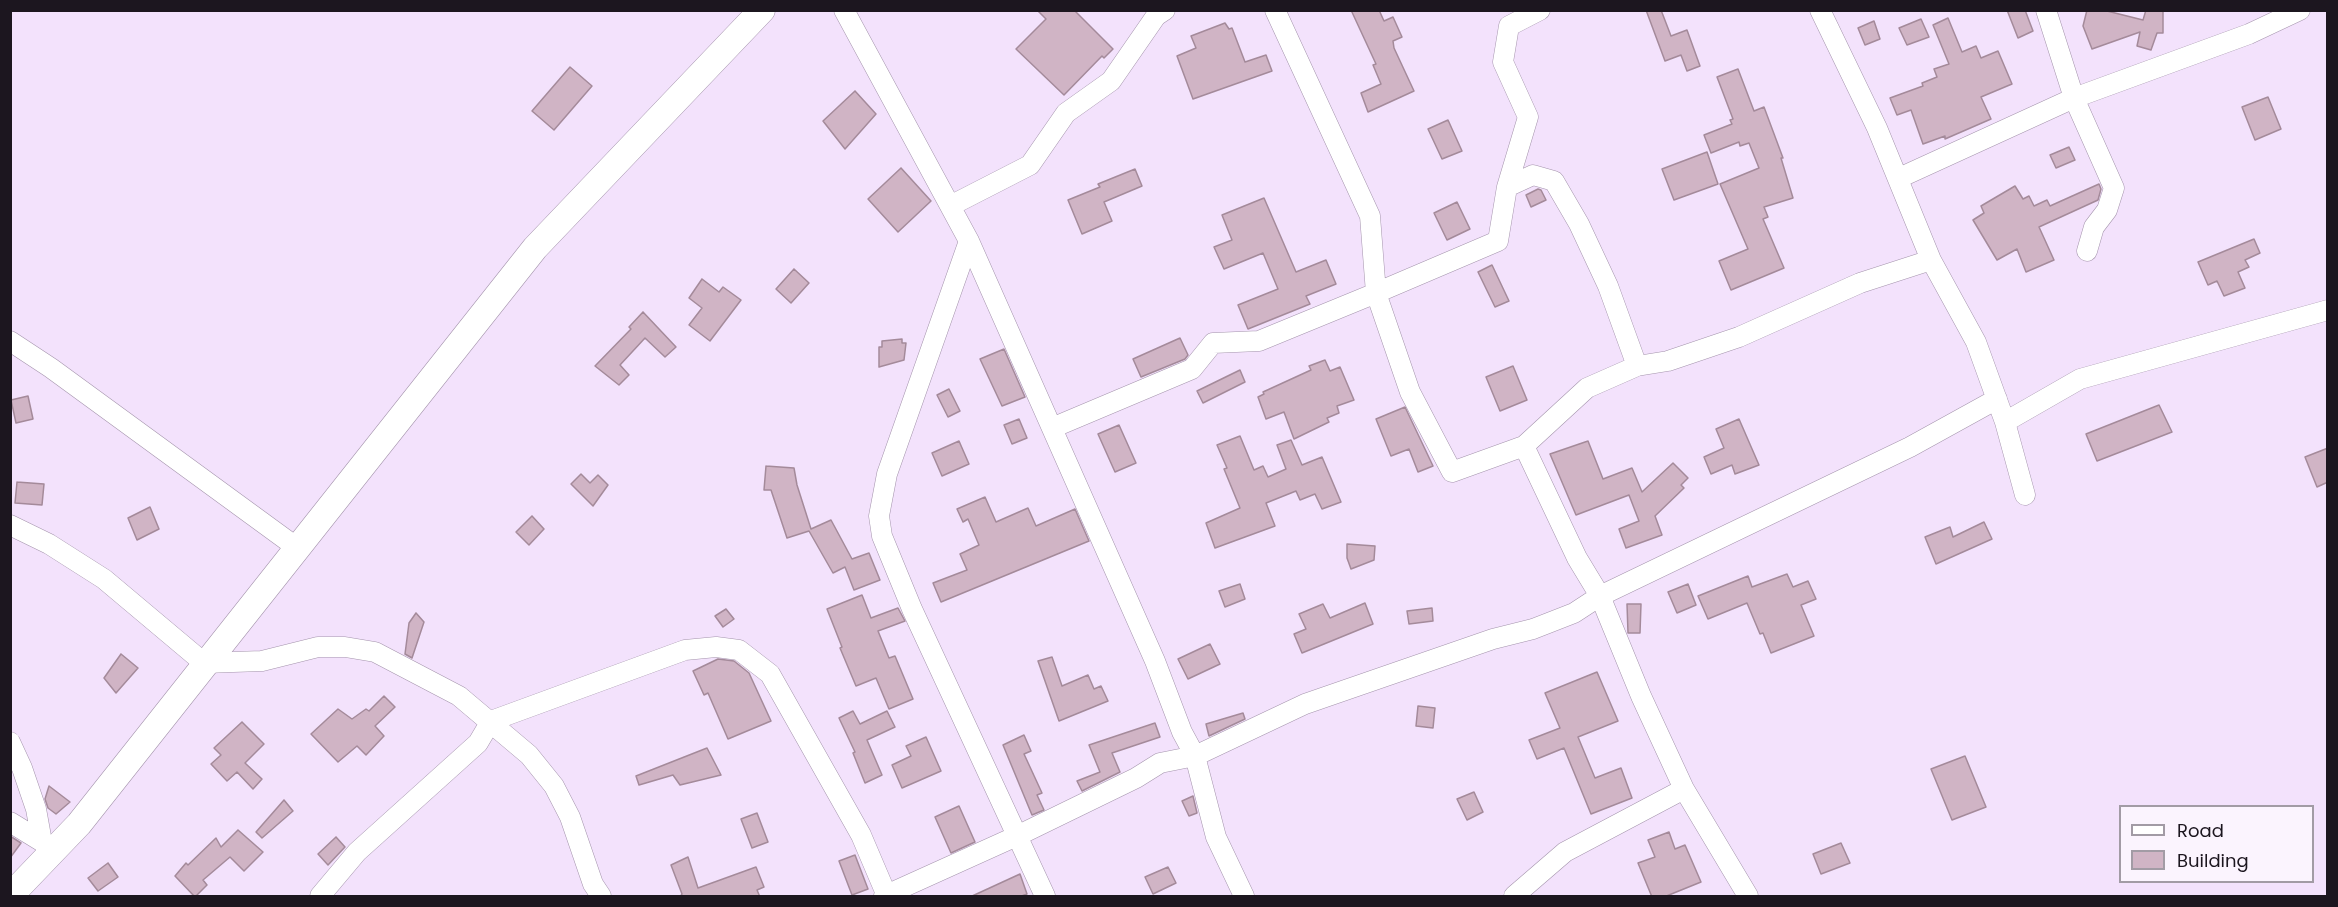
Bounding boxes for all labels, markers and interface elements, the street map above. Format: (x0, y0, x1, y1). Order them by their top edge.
legend (2119, 805, 2314, 883)
text: Road (2177, 818, 2224, 843)
text: Building (2177, 848, 2249, 873)

